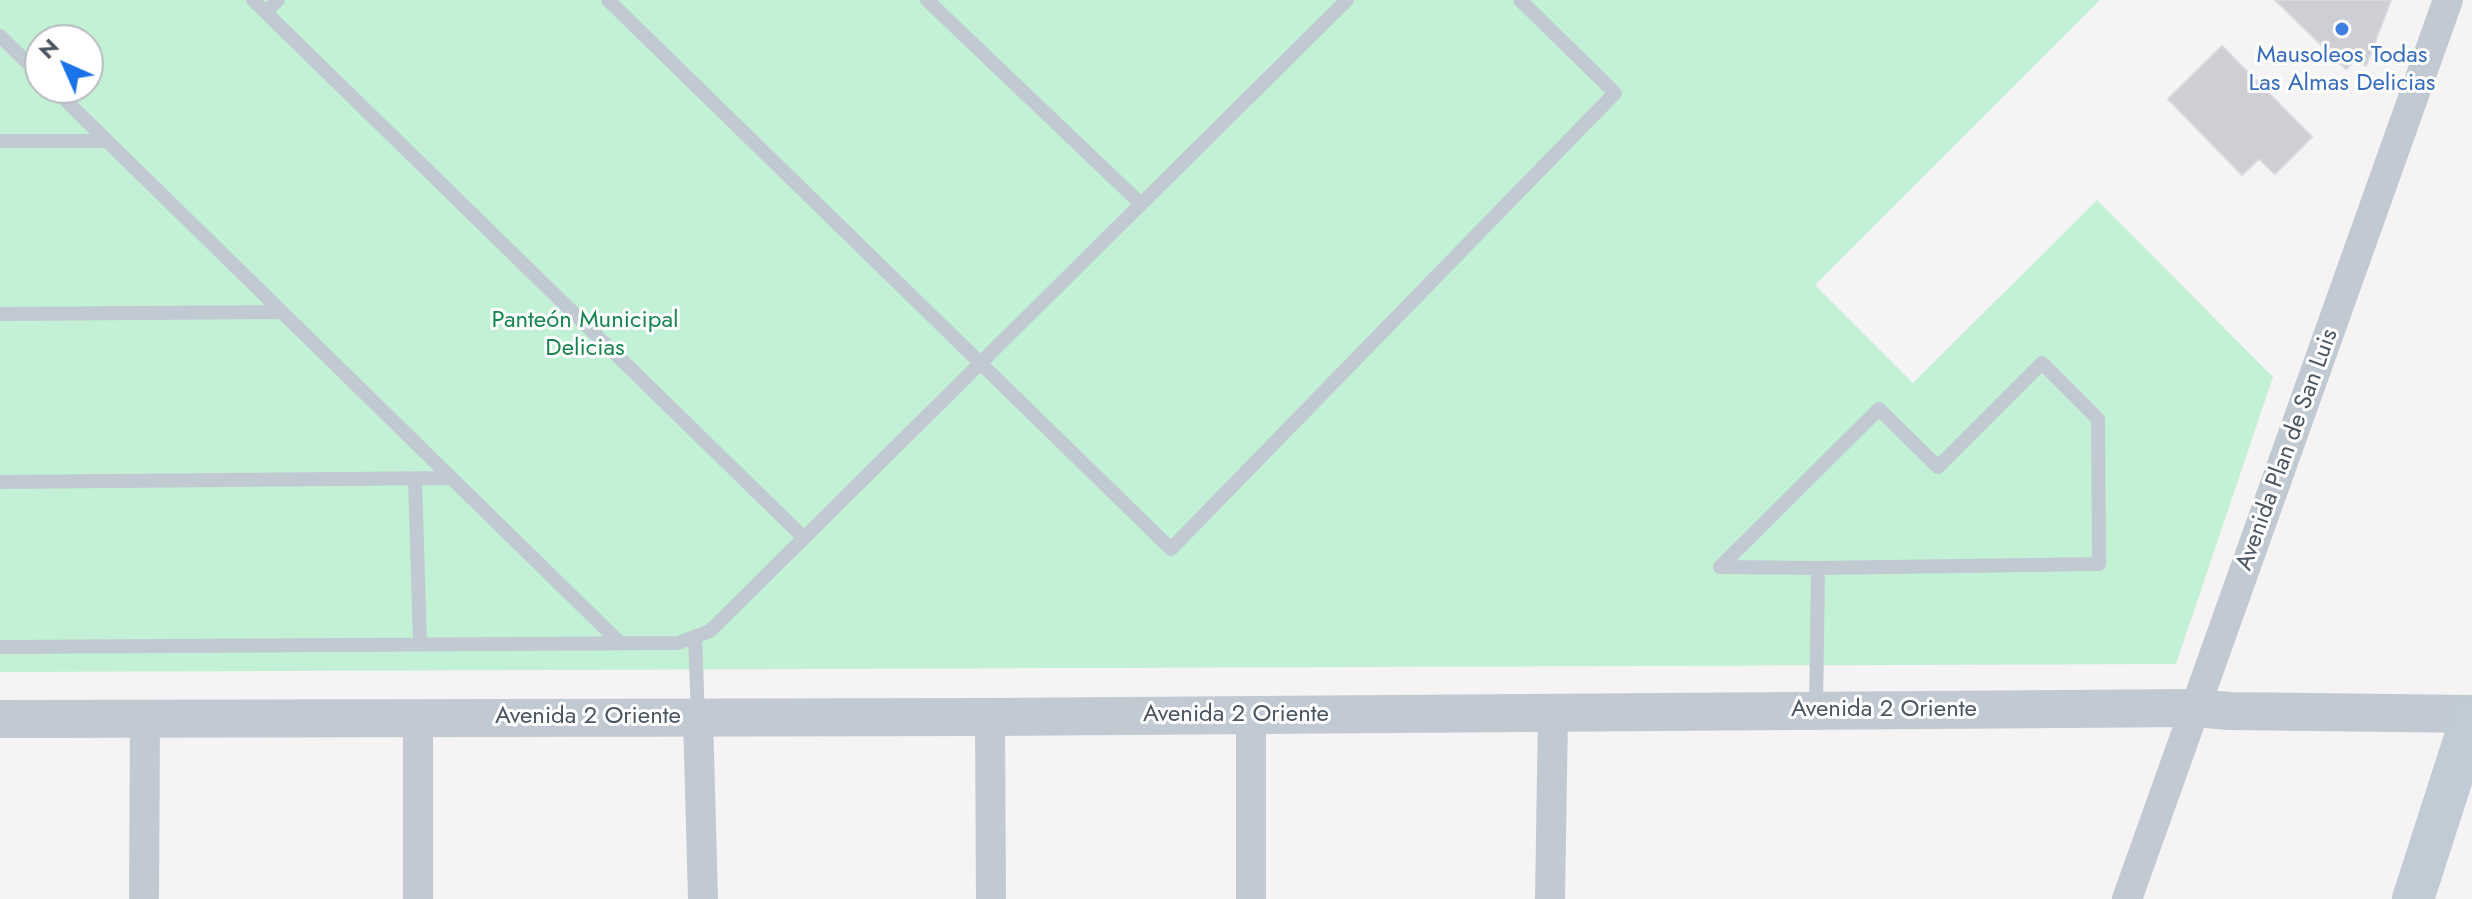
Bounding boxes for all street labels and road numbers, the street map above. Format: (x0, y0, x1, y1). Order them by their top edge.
street label: Avenida Plan de San Luis (2231, 325, 2345, 575)
street label: Avenida 2 Oriente (1791, 696, 1977, 724)
street label: Avenida 2 Oriente (1143, 701, 1329, 729)
street label: Avenida 2 Oriente (495, 703, 681, 731)

